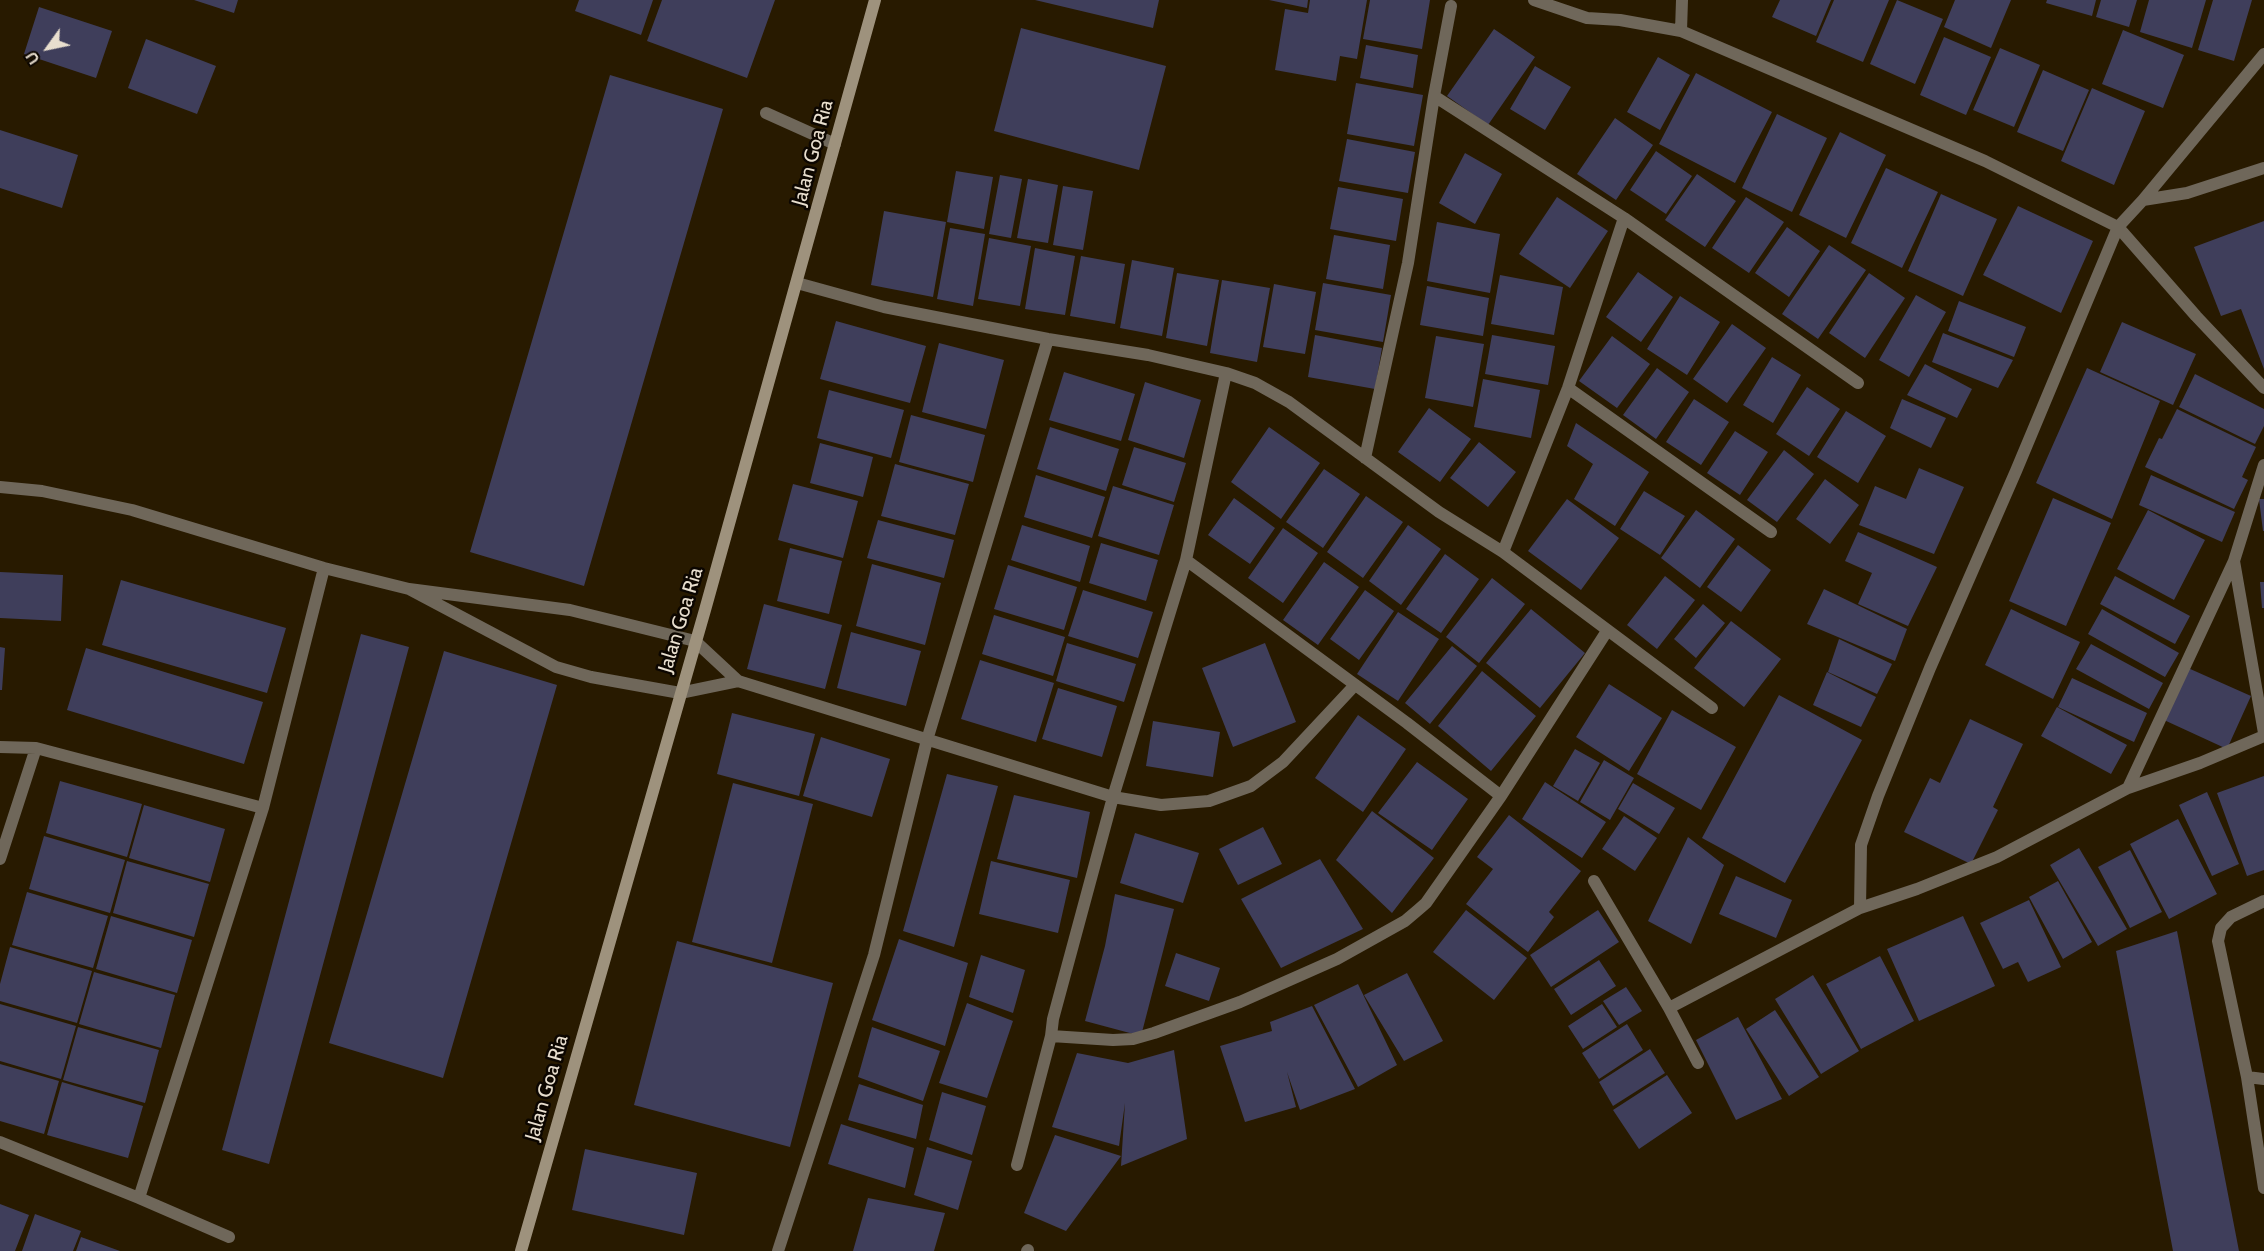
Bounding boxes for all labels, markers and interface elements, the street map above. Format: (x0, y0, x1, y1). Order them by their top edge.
north arrow (18, 18, 78, 78)
text: U (21, 48, 44, 68)
street label: Jalan Goa Ria (787, 97, 839, 209)
street label: Jalan Goa Ria (654, 565, 708, 675)
street label: Jalan Goa Ria (520, 1032, 574, 1144)

